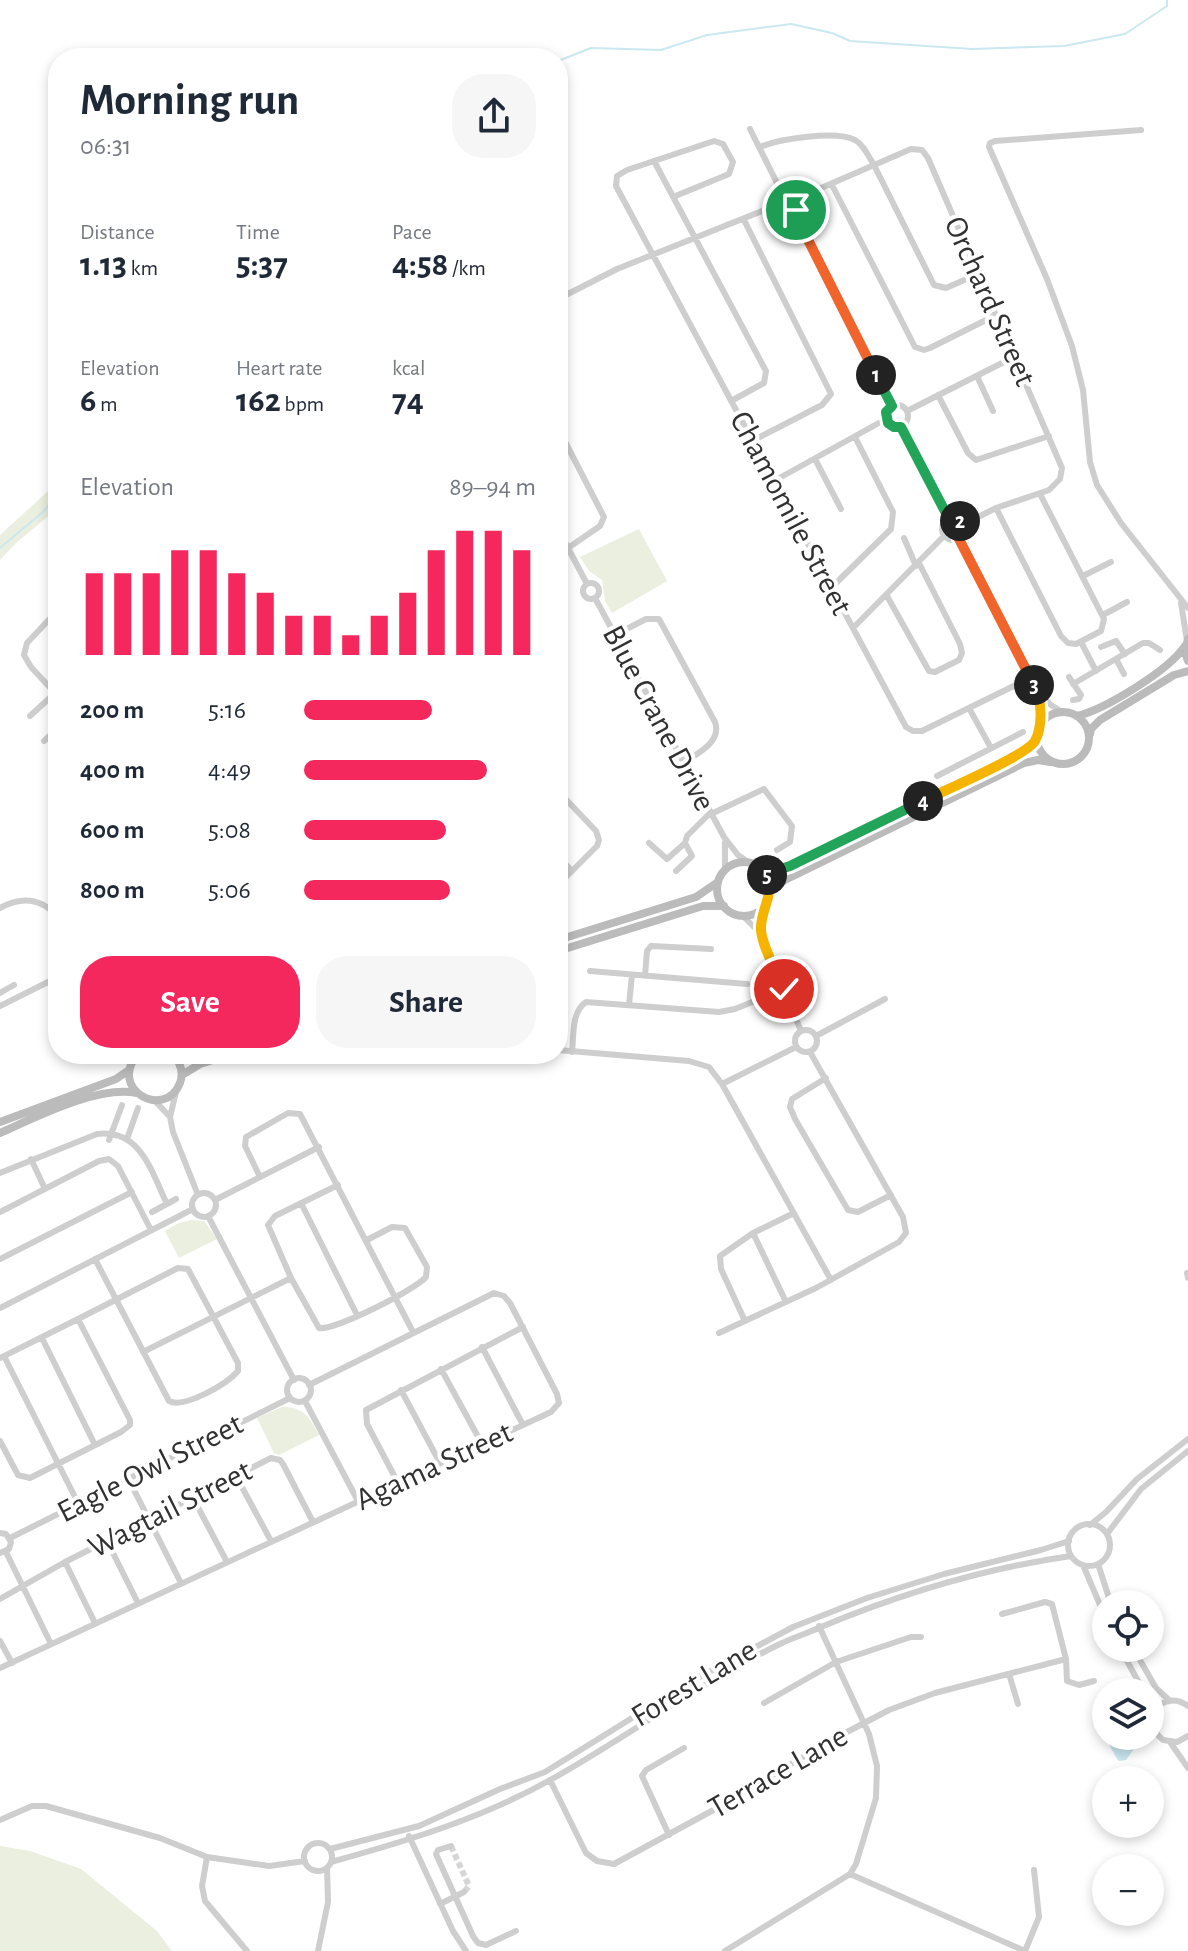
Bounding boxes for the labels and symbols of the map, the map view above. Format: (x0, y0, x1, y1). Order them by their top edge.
pin (762, 176, 830, 244)
street label: Orchard Street (938, 212, 1042, 390)
pin: 1 (856, 355, 896, 395)
street label: Chamomile Street (724, 406, 858, 620)
pin: 2 (940, 501, 980, 541)
street label: Blue Crane Drive (597, 620, 721, 816)
pin: 3 (1014, 665, 1054, 705)
pin: 4 (903, 781, 943, 821)
pin: 5 (747, 855, 787, 895)
pin (750, 955, 818, 1023)
street label: Eagle Owl Street (52, 1408, 248, 1528)
street label: Agama Street (351, 1416, 517, 1516)
street label: Wagtail Street (83, 1454, 257, 1564)
street label: Forest Lane (626, 1633, 762, 1733)
street label: Terrace Lane (703, 1719, 853, 1825)

